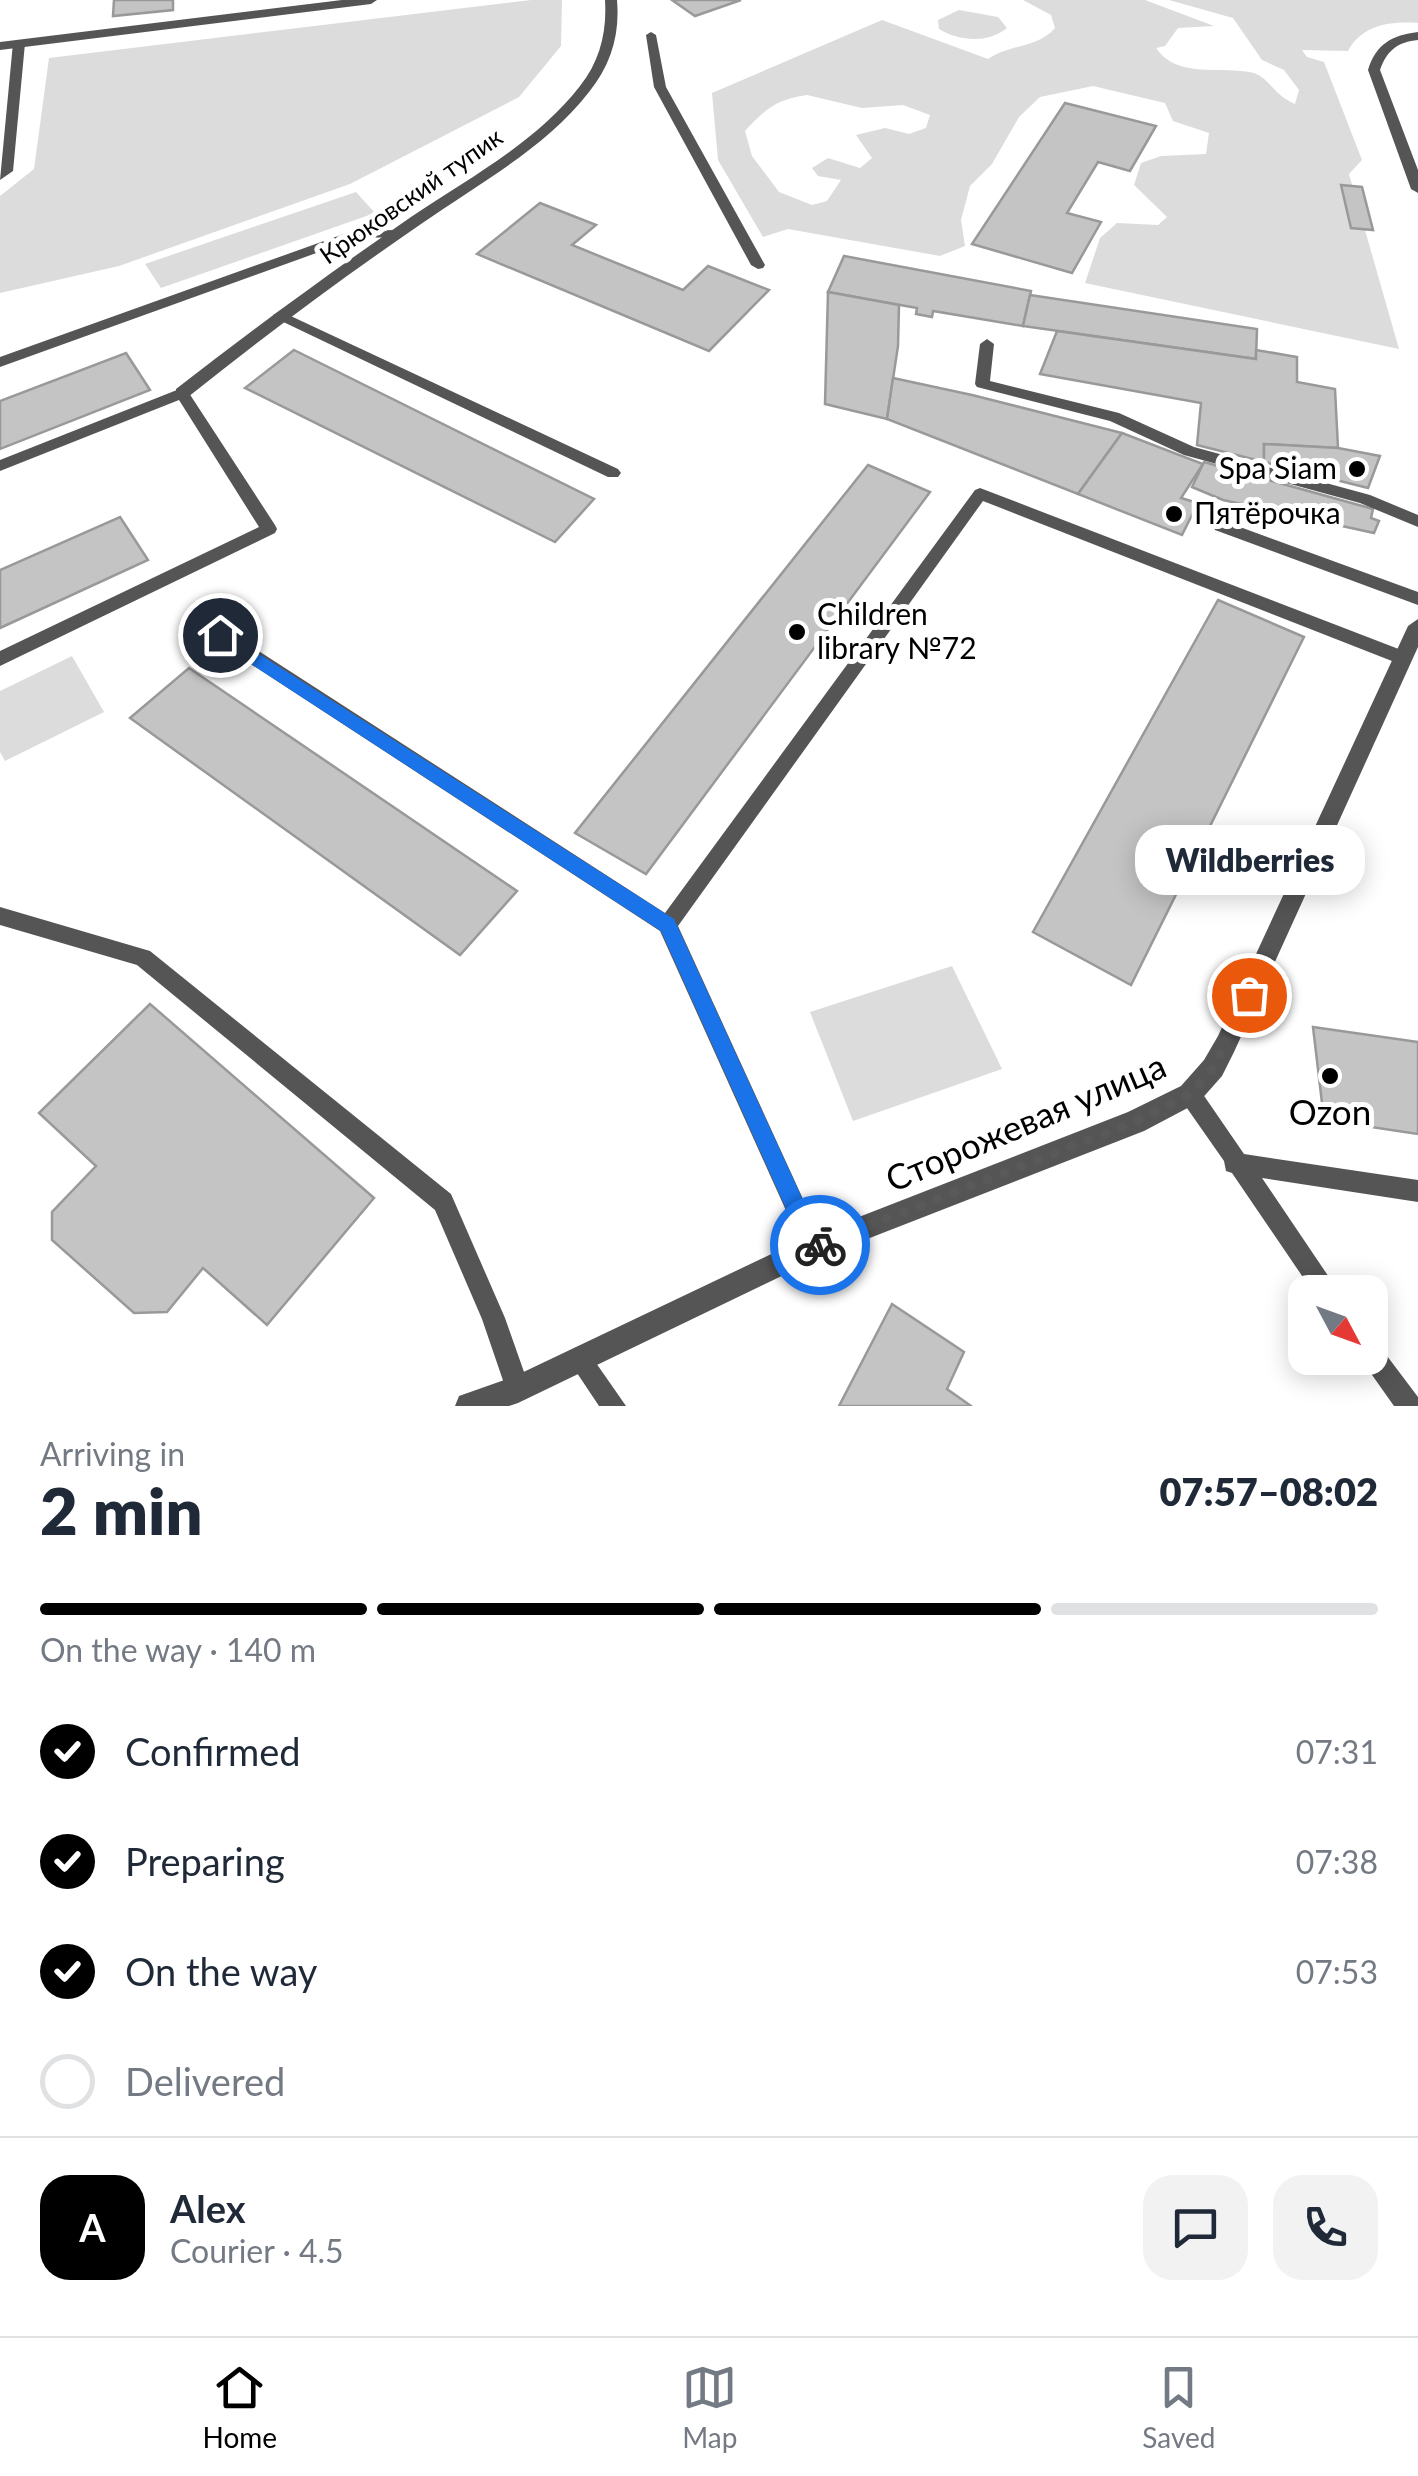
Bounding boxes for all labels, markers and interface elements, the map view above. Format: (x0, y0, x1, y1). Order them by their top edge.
street label: Крюковский тупик (313, 121, 508, 269)
place label: Spa Siam (1219, 449, 1337, 485)
marker: Spa Siam (1346, 458, 1368, 480)
place label: Пятёрочка (1194, 494, 1341, 530)
marker: Пятёрочка (1163, 503, 1185, 525)
pin (178, 593, 263, 678)
place label: Children library №72 (817, 595, 977, 665)
icon: home (193, 608, 248, 663)
marker: Children library №72 (786, 621, 808, 643)
callout: Wildberries (1134, 825, 1364, 895)
text: Wildberries (1165, 840, 1335, 879)
pin (1207, 953, 1292, 1038)
icon: bag (1222, 968, 1277, 1023)
street label: Сторожевая улица (879, 1043, 1172, 1199)
marker: Ozon (1319, 1065, 1341, 1087)
place label: Ozon (1289, 1090, 1371, 1132)
courier (770, 1195, 870, 1295)
icon: bike (793, 1218, 848, 1273)
north arrow (1288, 1275, 1388, 1375)
map controls (1288, 1275, 1388, 1375)
text: Arriving in (40, 1434, 185, 1473)
text: 07:57–08:02 (1159, 1468, 1378, 1514)
text: 2 min (40, 1471, 202, 1549)
text: On the way · 140 m (40, 1630, 316, 1669)
icon: check (40, 1724, 95, 1779)
text: Confirmed (125, 1728, 301, 1774)
text: 07:31 (1296, 1732, 1378, 1771)
icon: check (40, 1834, 95, 1889)
text: Preparing (125, 1838, 285, 1884)
text: 07:38 (1296, 1842, 1378, 1881)
icon: check (40, 1944, 95, 1999)
text: On the way (125, 1948, 317, 1994)
text: 07:53 (1296, 1952, 1378, 1991)
text: Delivered (125, 2058, 285, 2104)
button: chat (1143, 2175, 1248, 2280)
button: phone (1273, 2175, 1378, 2280)
text: Alex (170, 2185, 246, 2231)
text: A (79, 2204, 106, 2250)
text: Courier · 4.5 (170, 2231, 344, 2270)
tab: Home (203, 2360, 277, 2454)
tab: Map (682, 2360, 737, 2454)
tab: Saved (1142, 2360, 1215, 2454)

